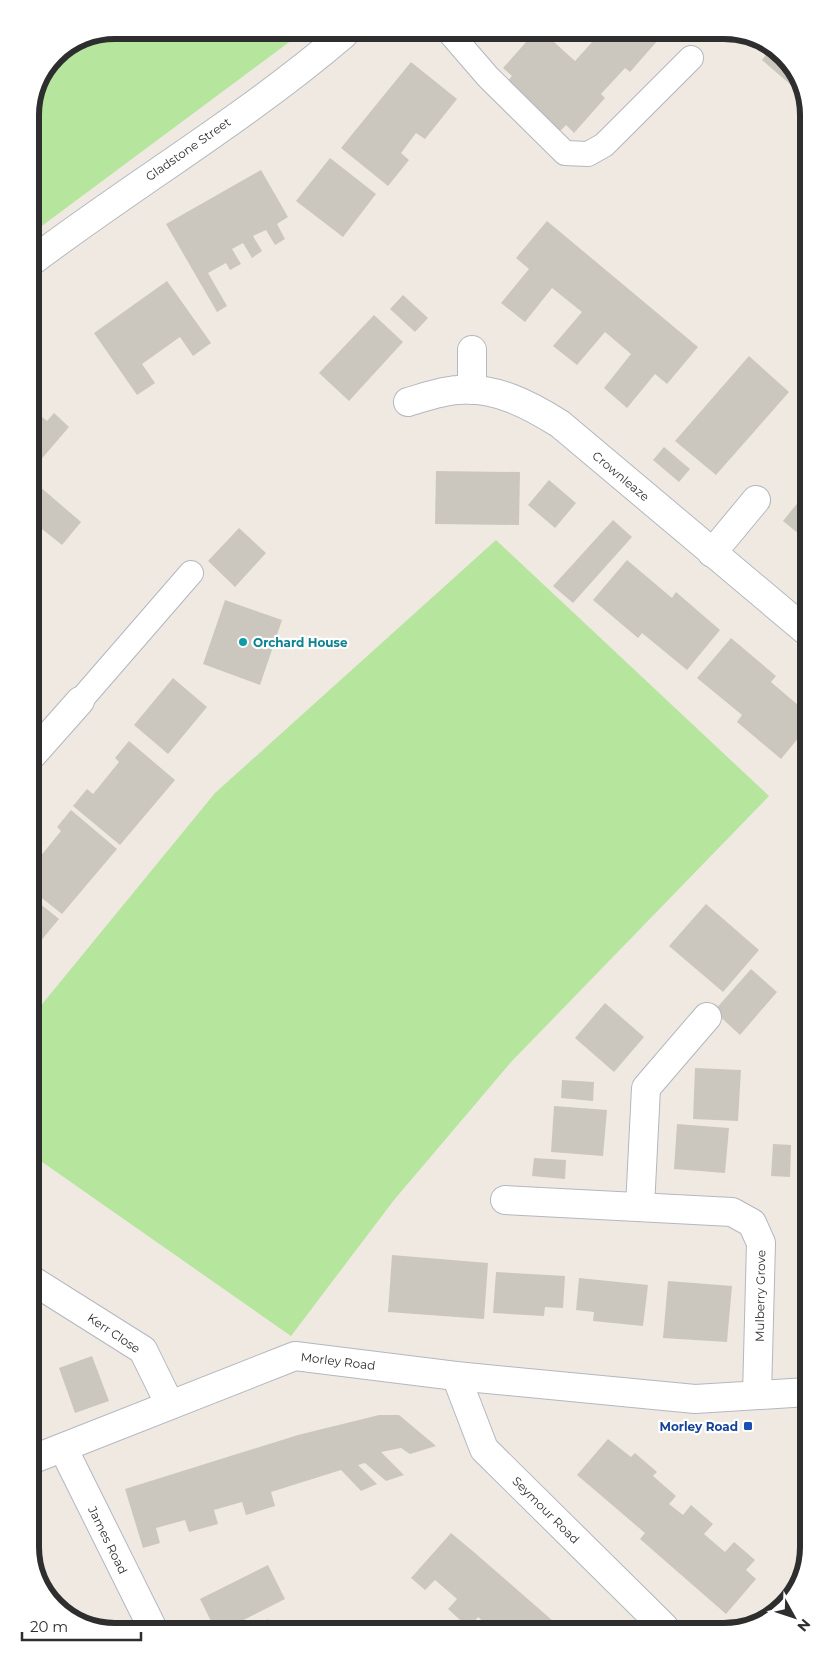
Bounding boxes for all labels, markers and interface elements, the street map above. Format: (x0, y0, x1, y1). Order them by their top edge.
street label: Gladstone Street (143, 114, 234, 184)
street label: Crownleaze (589, 448, 653, 504)
place label: Orchard House (253, 635, 348, 650)
marker: Orchard House (237, 636, 249, 648)
street label: Mulberry Grove (752, 1250, 768, 1342)
street label: Kerr Close (85, 1310, 143, 1356)
street label: Morley Road (300, 1349, 376, 1373)
place label: Morley Road (659, 1419, 738, 1434)
marker: Morley Road (742, 1420, 754, 1432)
street label: Seymour Road (509, 1473, 583, 1547)
street label: James Road (85, 1503, 131, 1576)
north arrow (769, 1592, 819, 1642)
scale bar (22, 1610, 141, 1642)
text: N (793, 1615, 814, 1635)
text: 20 m (30, 1617, 68, 1636)

